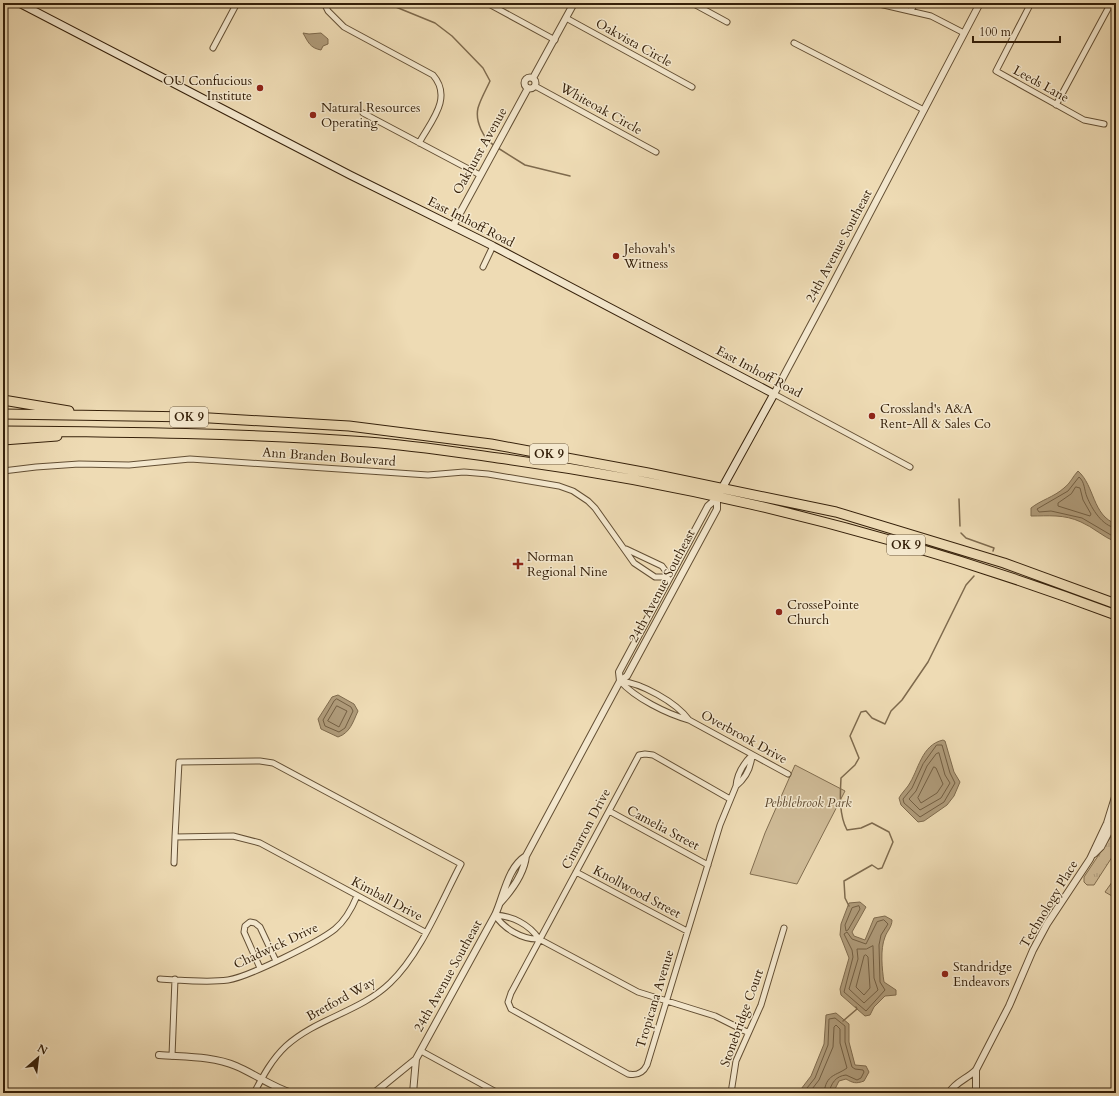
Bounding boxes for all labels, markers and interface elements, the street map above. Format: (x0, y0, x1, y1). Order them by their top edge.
street label: Oakvista Circle (592, 15, 676, 72)
scale bar (973, 18, 1060, 44)
text: 100 m (979, 24, 1012, 40)
street label: Leeds Lane (1010, 61, 1072, 107)
place label: OU Confucious Institute (163, 72, 252, 105)
street label: Whiteoak Circle (556, 78, 646, 139)
marker: OU Confucious Institute (255, 83, 265, 93)
place label: Natural Resources Operating (321, 99, 420, 132)
street label: Oakhurst Avenue (449, 104, 511, 198)
marker: Natural Resources Operating (308, 110, 318, 120)
street label: 24th Avenue Southeast (802, 186, 876, 306)
street label: East Imhoff Road (425, 192, 517, 252)
place label: Jehovah's Witness (622, 240, 675, 273)
marker: Jehovah's Witness (611, 251, 621, 261)
street label: East Imhoff Road (713, 342, 805, 402)
place label: Crossland's A&A Rent-All & Sales Co (880, 400, 991, 433)
road number: OK 9 (170, 407, 208, 427)
marker: Crossland's A&A Rent-All & Sales Co (867, 411, 877, 421)
street label: Ann Branden Boulevard (262, 443, 396, 471)
road number: OK 9 (530, 444, 568, 464)
street label: 24th Avenue Southeast (625, 526, 699, 646)
road number: OK 9 (887, 535, 925, 555)
place label: Norman Regional Nine (527, 548, 608, 581)
marker: Norman Regional Nine (512, 558, 524, 570)
place label: CrossePointe Church (787, 596, 859, 629)
marker: CrossePointe Church (774, 607, 784, 617)
street label: Overbrook Drive (698, 706, 790, 768)
street label: Cimarron Drive (557, 785, 615, 873)
park label: Pebblebrook Park (764, 794, 852, 812)
street label: Camelia Street (624, 801, 702, 855)
street label: Technology Place (1016, 857, 1082, 951)
street label: Knollwood Street (590, 861, 684, 923)
street label: Kimball Drive (348, 873, 426, 925)
street label: 24th Avenue Southeast (410, 917, 486, 1035)
street label: Chadwick Drive (231, 918, 321, 973)
street label: Tropicana Avenue (631, 947, 679, 1050)
place label: Standridge Endeavors (953, 958, 1012, 991)
street label: Stonebridge Court (716, 967, 768, 1069)
marker: Standridge Endeavors (940, 969, 950, 979)
street label: Bretford Way (303, 973, 379, 1025)
north arrow (18, 1038, 58, 1078)
text: N (35, 1041, 51, 1059)

